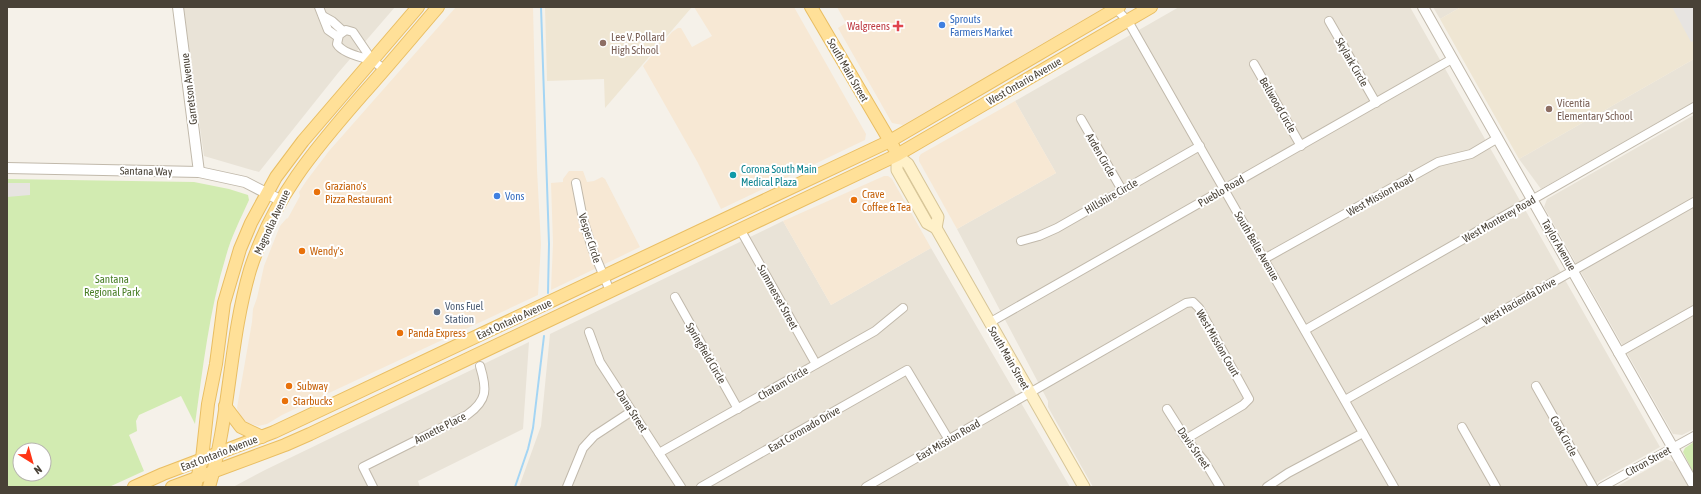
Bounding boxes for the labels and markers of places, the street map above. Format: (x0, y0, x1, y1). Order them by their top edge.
place label: Sprouts Farmers Market (950, 13, 1013, 38)
place label: Walgreens (847, 20, 890, 32)
marker: Sprouts Farmers Market (937, 20, 947, 30)
marker: Walgreens (893, 21, 903, 31)
place label: Lee V. Pollard High School (611, 31, 665, 56)
marker: Lee V. Pollard High School (598, 38, 608, 48)
place label: Vicentia Elementary School (1557, 97, 1633, 122)
marker: Vicentia Elementary School (1544, 104, 1554, 114)
place label: Corona South Main Medical Plaza (741, 163, 817, 188)
marker: Corona South Main Medical Plaza (728, 170, 738, 180)
place label: Graziano's Pizza Restaurant (325, 180, 392, 205)
marker: Graziano's Pizza Restaurant (312, 187, 322, 197)
place label: Crave Coffee & Tea (862, 188, 911, 213)
place label: Vons (505, 190, 525, 202)
marker: Vons (492, 191, 502, 201)
marker: Crave Coffee & Tea (849, 195, 859, 205)
place label: Wendy's (310, 245, 344, 257)
marker: Wendy's (297, 246, 307, 256)
place label: Vons Fuel Station (445, 300, 484, 325)
marker: Vons Fuel Station (432, 307, 442, 317)
place label: Panda Express (408, 327, 466, 339)
marker: Panda Express (395, 328, 405, 338)
place label: Subway (297, 380, 329, 392)
marker: Subway (284, 381, 294, 391)
place label: Starbucks (293, 395, 333, 407)
marker: Starbucks (280, 396, 290, 406)

